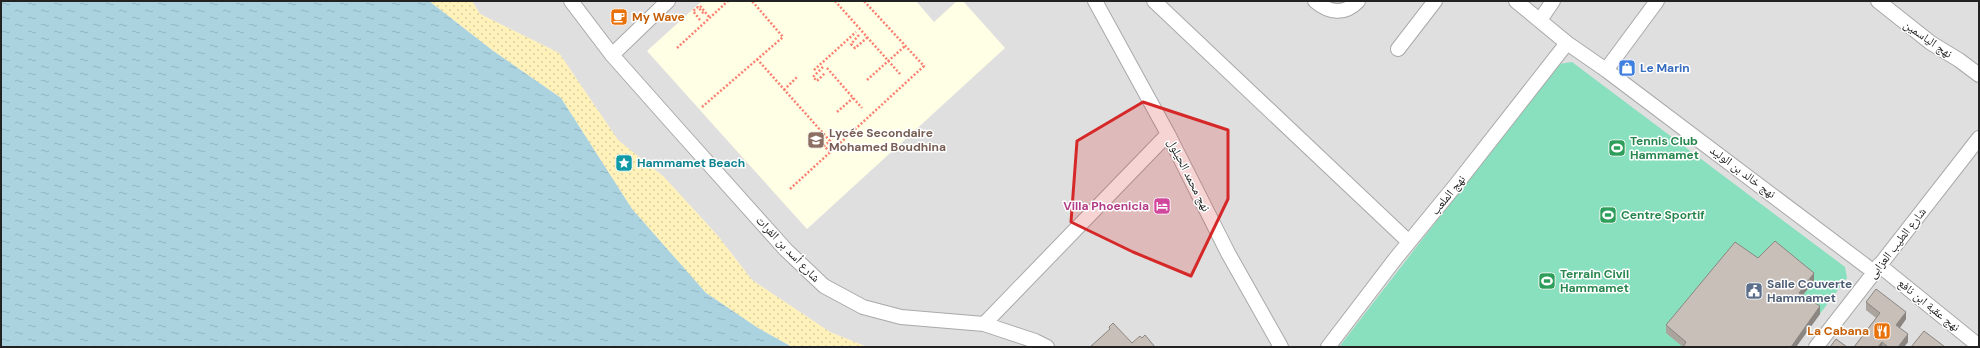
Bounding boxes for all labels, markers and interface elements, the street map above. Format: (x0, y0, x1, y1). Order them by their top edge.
cafe icon: My Wave (609, 7, 629, 27)
place label: My Wave (632, 9, 685, 25)
street label: نهج الياسمين (1900, 16, 1956, 62)
shop icon: Le Marin (1617, 58, 1637, 78)
place label: Le Marin (1640, 60, 1690, 76)
place label: Lycée Secondaire Mohamed Boudhina (829, 125, 946, 155)
school or university icon: Lycée Secondaire Mohamed Boudhina (806, 130, 826, 150)
place label: Tennis Club Hammamet (1630, 133, 1699, 163)
street label: نهج محمد الحيلول (1164, 136, 1214, 214)
sports icon: Tennis Club Hammamet (1607, 138, 1627, 158)
street label: نهج خالد بن الوليد (1707, 142, 1779, 202)
place icon: Hammamet Beach (614, 153, 634, 173)
place label: Hammamet Beach (637, 155, 745, 171)
street label: نهج الملعب (1427, 172, 1469, 218)
hotel icon: Villa Phoenicia (1152, 196, 1172, 216)
place label: Villa Phoenicia (1063, 198, 1149, 214)
street label: شارع الطيب العزابى (1864, 204, 1930, 282)
sports icon: Centre Sportif (1598, 205, 1618, 225)
place label: Centre Sportif (1621, 207, 1705, 223)
street label: شارع أسد بن الفرات (752, 212, 824, 286)
place label: Terrain Civil Hammamet (1560, 266, 1629, 296)
sports icon: Terrain Civil Hammamet (1537, 271, 1557, 291)
street label: نهج عقبة ابن نافع (1895, 275, 1963, 335)
place label: Salle Couverte Hammamet (1767, 276, 1852, 306)
public building icon: Salle Couverte Hammamet (1744, 281, 1764, 301)
restaurant icon: La Cabana (1872, 321, 1892, 341)
place label: La Cabana (1807, 323, 1869, 339)

